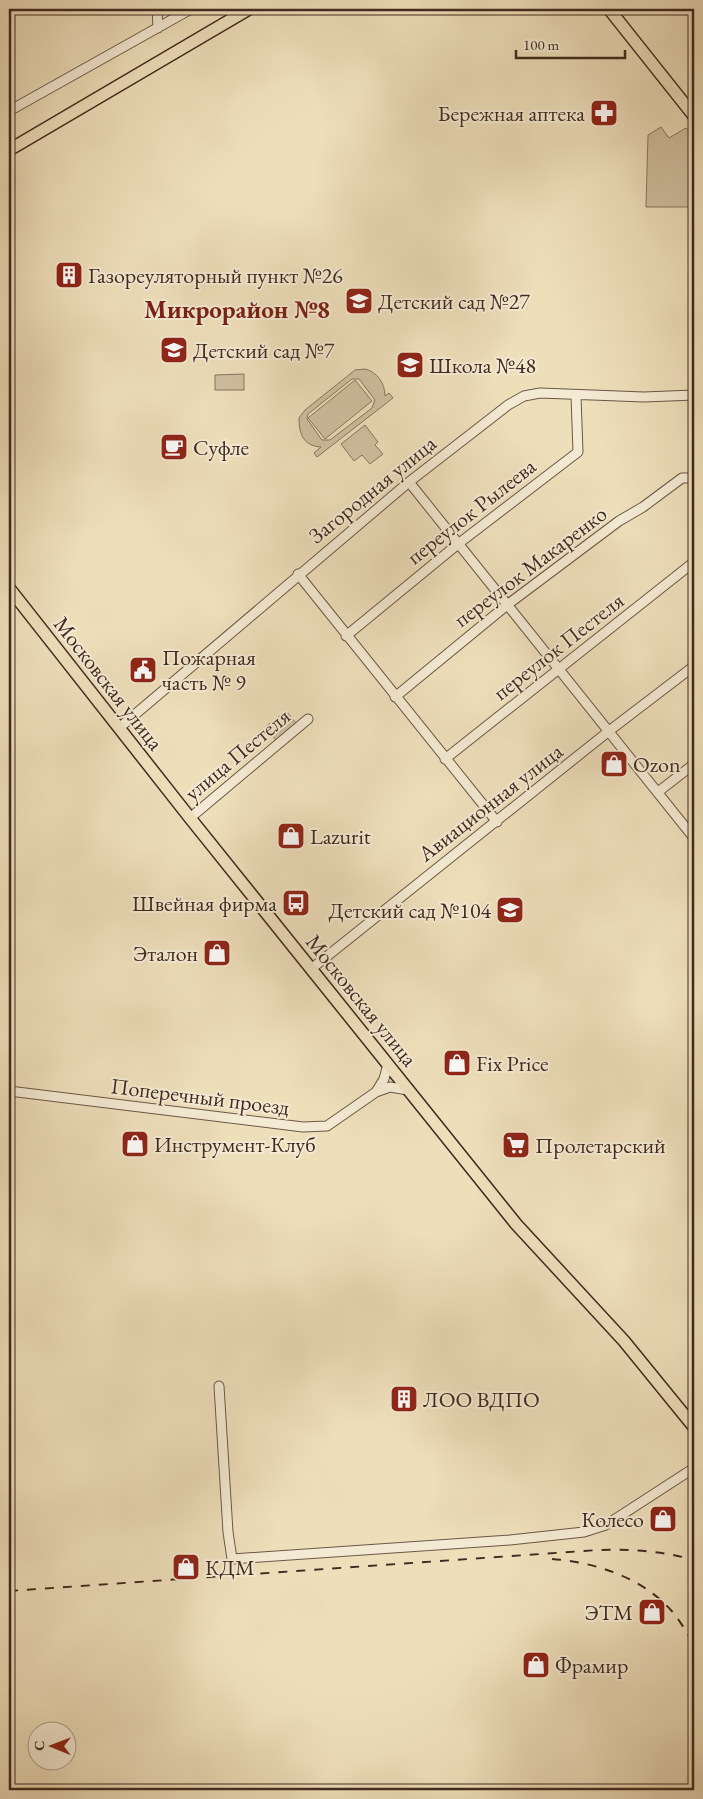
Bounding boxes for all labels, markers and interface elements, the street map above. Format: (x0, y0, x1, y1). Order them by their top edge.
scale bar (516, 28, 624, 60)
text: 100 m (523, 35, 560, 54)
pharmacy icon: Бережная аптека (589, 98, 619, 128)
place label: Бережная аптека (438, 99, 585, 128)
building icon: Газореуляторный пункт №26 (54, 260, 84, 290)
place label: Газореуляторный пункт №26 (88, 261, 343, 290)
school or university icon: Детский сад №27 (344, 286, 374, 316)
place label: Детский сад №27 (378, 287, 530, 316)
district label: Микрорайон №8 (144, 293, 330, 325)
school or university icon: Детский сад №7 (159, 335, 189, 365)
place label: Детский сад №7 (193, 336, 335, 365)
school or university icon: Школа №48 (395, 350, 425, 380)
place label: Школа №48 (429, 351, 536, 380)
street label: Загородная улица (302, 429, 442, 550)
cafe icon: Суфле (159, 432, 189, 462)
place label: Суфле (193, 433, 250, 462)
street label: переулок Рылеева (401, 452, 542, 571)
street label: переулок Макаренко (448, 499, 613, 634)
street label: переулок Пестеля (487, 586, 630, 707)
street label: Московская улица (47, 610, 170, 756)
place label: Пожарная часть № 9 (162, 643, 256, 697)
public building icon: Пожарная часть № 9 (128, 655, 158, 685)
street label: улица Пестеля (178, 702, 296, 807)
street label: Авиационная улица (411, 737, 569, 869)
shop icon: Ozon (599, 749, 629, 779)
place label: Ozon (633, 750, 681, 779)
shop icon: Lazurit (276, 821, 306, 851)
place label: Lazurit (310, 822, 371, 851)
bus stop icon: Швейная фирма (281, 888, 311, 918)
place label: Швейная фирма (132, 889, 277, 918)
school or university icon: Детский сад №104 (495, 895, 525, 925)
place label: Детский сад №104 (329, 896, 491, 925)
street label: Московская улица (299, 928, 424, 1073)
shop icon: Эталон (202, 938, 232, 968)
place label: Эталон (133, 939, 198, 968)
shop icon: Fix Price (442, 1048, 472, 1078)
place label: Fix Price (476, 1049, 549, 1078)
street label: Поперечный проезд (109, 1071, 291, 1122)
shop icon: Инструмент-Клуб (120, 1129, 150, 1159)
place label: Инструмент-Клуб (154, 1130, 316, 1159)
supermarket icon: Пролетарский (501, 1130, 531, 1160)
place label: Пролетарский (535, 1131, 666, 1160)
building icon: ЛОО ВДПО (389, 1384, 419, 1414)
place label: ЛОО ВДПО (423, 1385, 540, 1414)
shop icon: Колесо (648, 1504, 678, 1534)
place label: Колесо (581, 1505, 644, 1534)
shop icon: КДМ (171, 1552, 201, 1582)
place label: КДМ (205, 1553, 255, 1582)
shop icon: ЭТМ (637, 1597, 667, 1627)
place label: ЭТМ (585, 1598, 633, 1627)
shop icon: Фрамир (521, 1650, 551, 1680)
place label: Фрамир (555, 1651, 628, 1680)
north arrow (28, 1722, 78, 1772)
text: С (30, 1741, 48, 1751)

